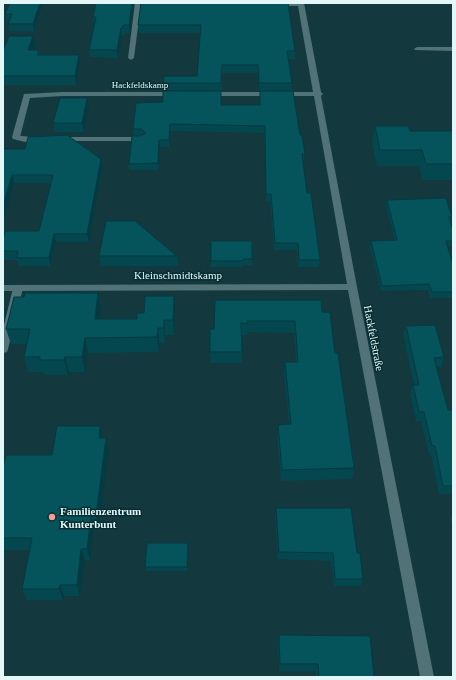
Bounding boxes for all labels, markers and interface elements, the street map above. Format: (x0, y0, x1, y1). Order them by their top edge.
street label: Hackfeldskamp (112, 80, 169, 90)
street label: Kleinschmidtskamp (134, 269, 222, 281)
street label: Hackfeldstraße (362, 304, 386, 372)
place label: Familienzentrum Kunterbunt (60, 505, 141, 530)
marker: Familienzentrum Kunterbunt (47, 512, 57, 522)

